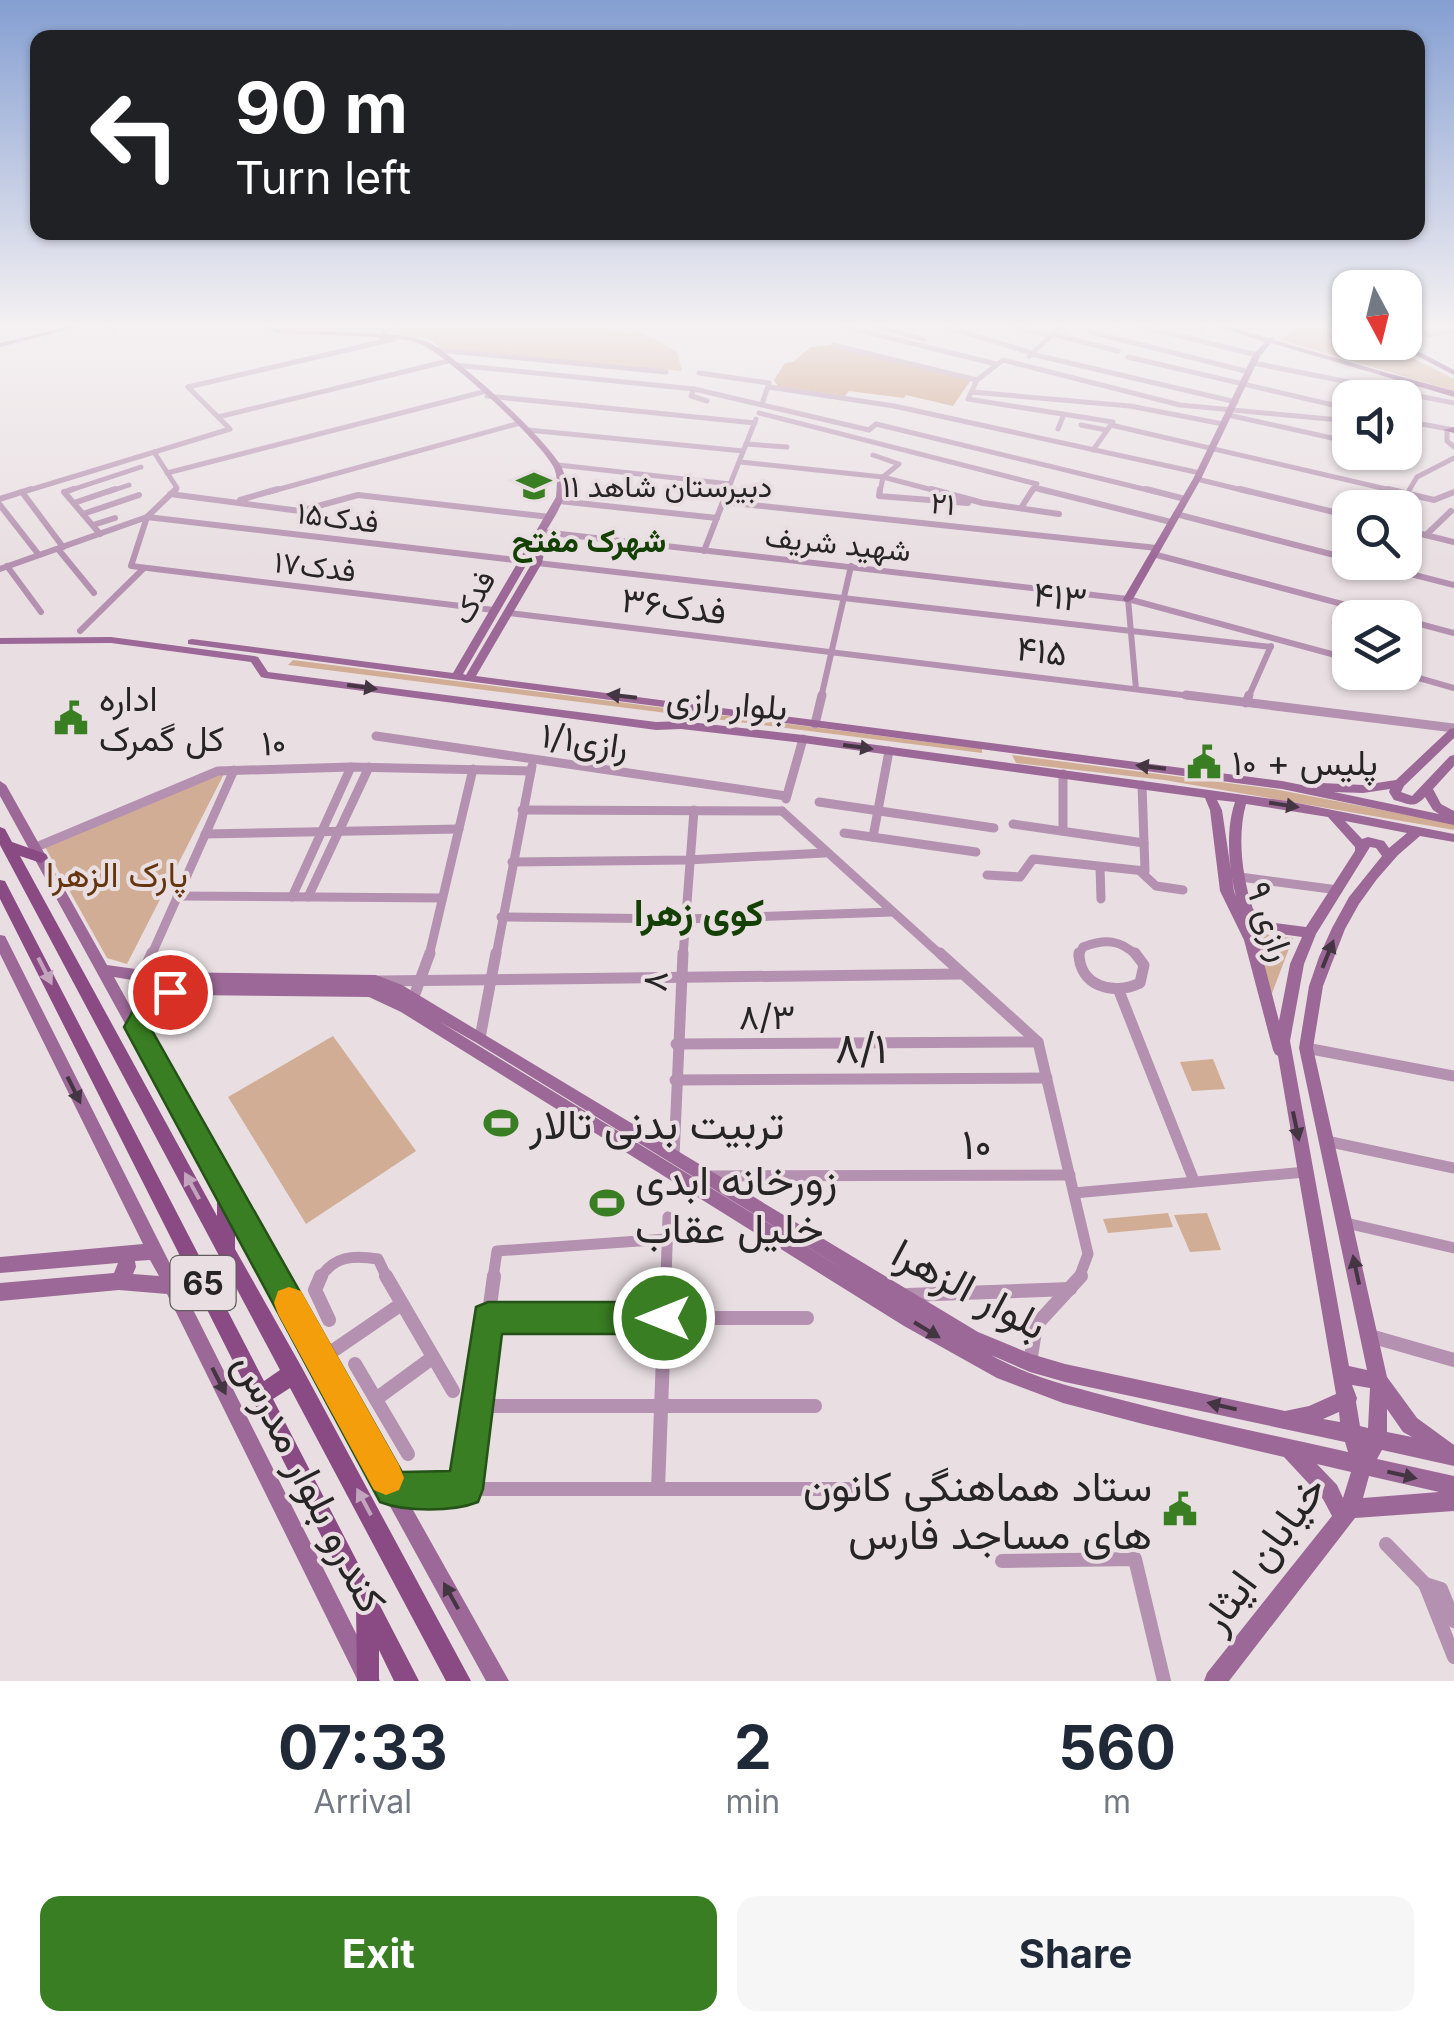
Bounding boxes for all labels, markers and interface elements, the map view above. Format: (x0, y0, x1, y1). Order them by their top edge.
text: 90 m (235, 65, 408, 150)
icon: left (70, 70, 200, 200)
text: Turn left (235, 150, 411, 205)
north arrow (1332, 270, 1422, 360)
map controls (1332, 270, 1422, 690)
button: sound (1332, 380, 1422, 470)
school or university icon: دبیرستان شاهد ۱۱ (515, 467, 553, 505)
place label: دبیرستان شاهد ۱۱ (562, 468, 772, 505)
street label: ۲۱ (929, 484, 957, 522)
button: search (1332, 490, 1422, 580)
street label: فدک۱۵ (295, 494, 381, 540)
street label: شهید شریف (763, 517, 913, 570)
district label: شهرک مفتح (512, 521, 666, 563)
street label: فدک۱۷ (272, 543, 358, 589)
street label: فدک (444, 564, 502, 630)
street label: ۴۱۳ (1031, 572, 1089, 620)
street label: فدک۳۶ (619, 578, 729, 632)
button: layers (1332, 600, 1422, 690)
street label: ۴۱۵ (1014, 626, 1070, 674)
street label: بلوار رازی (665, 676, 789, 730)
place label: اداره کل گمرک (99, 677, 224, 761)
one-way arrow (346, 680, 378, 696)
one-way arrow (605, 688, 637, 704)
public building icon: اداره کل گمرک (52, 699, 90, 737)
street label: رازی۱/۱ (539, 713, 631, 769)
street label: ۱۰ (261, 721, 287, 763)
one-way arrow (842, 739, 874, 755)
place label: پلیس + ۱۰ (1232, 741, 1378, 787)
public building icon: پلیس + ۱۰ (1185, 743, 1223, 781)
one-way arrow (1135, 759, 1167, 775)
one-way arrow (1269, 798, 1300, 813)
park label: پارک الزهرا (46, 853, 188, 899)
street label: رازی ۹ (1236, 876, 1304, 967)
district label: کوی زهرا (634, 889, 764, 937)
one-way arrow (1320, 938, 1336, 968)
pin (128, 950, 213, 1035)
one-way arrow (36, 957, 53, 986)
icon: arrive (143, 965, 198, 1020)
street label: ۸ (632, 969, 676, 993)
street label: ۸/۳ (739, 995, 795, 1037)
street label: ۸/۱ (835, 1022, 887, 1073)
one-way arrow (65, 1076, 82, 1105)
place label: تربیت بدنی تالار (528, 1098, 784, 1151)
sports icon: تربیت بدنی تالار (482, 1104, 520, 1142)
one-way arrow (1289, 1110, 1305, 1141)
street label: ۱۰ (962, 1118, 992, 1169)
place label: زورخانه ابدی خلیل عقاب (635, 1154, 837, 1253)
one-way arrow (183, 1172, 200, 1201)
sports icon: زورخانه ابدی خلیل عقاب (588, 1184, 626, 1222)
street label: بلوار الزهرا (883, 1226, 1056, 1352)
one-way arrow (1348, 1254, 1363, 1285)
road number: 65 (170, 1256, 236, 1310)
position arrow (612, 1266, 716, 1370)
one-way arrow (913, 1321, 941, 1338)
street label: کندرو بلوار مدرس (222, 1343, 398, 1622)
one-way arrow (210, 1367, 227, 1396)
one-way arrow (1206, 1398, 1237, 1413)
place label: ستاد هماهنگی کانون های مساجد فارس (803, 1460, 1152, 1561)
street label: خیابان ایثار (1187, 1464, 1338, 1644)
one-way arrow (1387, 1467, 1418, 1483)
one-way arrow (356, 1488, 373, 1517)
public building icon: ستاد هماهنگی کانون های مساجد فارس (1161, 1490, 1199, 1528)
one-way arrow (443, 1581, 460, 1610)
text: 07:33 (278, 1711, 448, 1783)
text: 2 (734, 1711, 772, 1783)
text: 560 (1058, 1711, 1176, 1783)
text: Arrival (314, 1782, 412, 1821)
text: min (726, 1782, 780, 1821)
text: m (1103, 1782, 1131, 1821)
button: Exit (40, 1896, 717, 2011)
button: Share (737, 1896, 1414, 2011)

